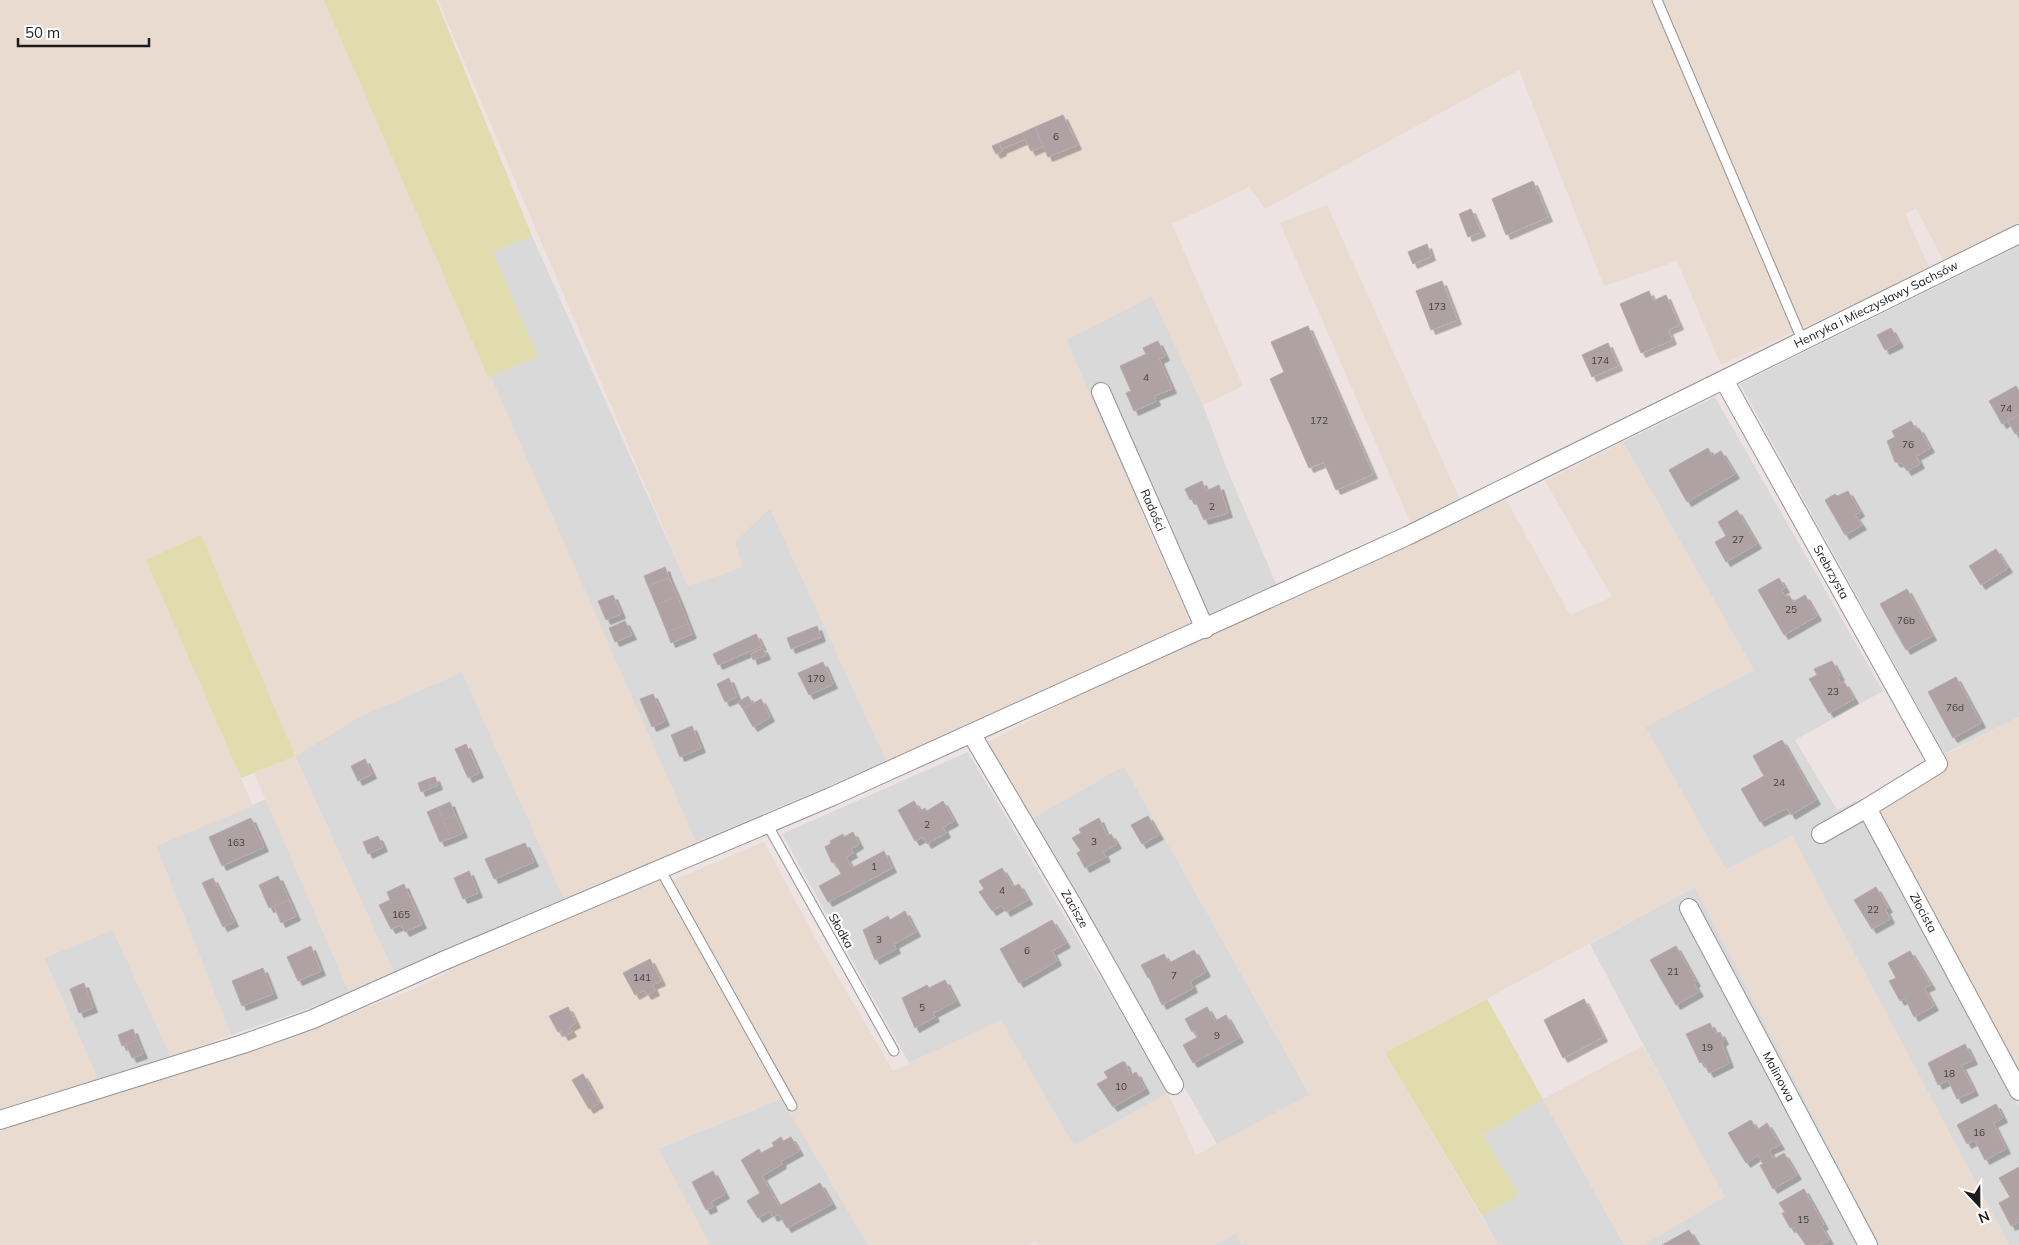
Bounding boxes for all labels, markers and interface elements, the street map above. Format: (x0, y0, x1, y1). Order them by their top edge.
scale bar (18, 15, 149, 47)
text: 50 m (25, 23, 60, 42)
house number: 6 (1053, 130, 1059, 143)
street label: Henryka i Mieczysławy Sachsów (1791, 257, 1961, 351)
house number: 173 (1428, 300, 1446, 313)
house number: 174 (1591, 354, 1609, 367)
house number: 4 (1143, 371, 1149, 384)
house number: 74 (2000, 402, 2012, 415)
house number: 172 (1310, 414, 1328, 427)
house number: 76 (1902, 438, 1914, 451)
street label: Radości (1138, 487, 1169, 533)
house number: 2 (1209, 500, 1215, 513)
house number: 27 (1732, 533, 1744, 546)
street label: Srebrzysta (1810, 542, 1853, 602)
house number: 25 (1785, 603, 1797, 616)
house number: 76b (1897, 614, 1915, 627)
house number: 170 (807, 672, 825, 685)
house number: 23 (1827, 685, 1839, 698)
house number: 76d (1946, 701, 1964, 714)
house number: 24 (1773, 776, 1785, 789)
house number: 2 (924, 818, 930, 831)
house number: 3 (1091, 835, 1097, 848)
house number: 163 (227, 836, 245, 849)
house number: 1 (871, 860, 877, 873)
house number: 4 (999, 884, 1005, 897)
street label: Zacisze (1058, 887, 1092, 930)
street label: Złocista (1907, 890, 1940, 935)
house number: 22 (1867, 903, 1879, 916)
house number: 165 (392, 908, 410, 921)
street label: Słodka (826, 911, 857, 951)
house number: 3 (876, 933, 882, 946)
house number: 6 (1024, 944, 1030, 957)
house number: 21 (1667, 965, 1679, 978)
house number: 7 (1171, 969, 1177, 982)
house number: 141 (633, 971, 651, 984)
house number: 5 (919, 1001, 925, 1014)
house number: 9 (1214, 1029, 1220, 1042)
house number: 19 (1701, 1041, 1713, 1054)
street label: Malinowa (1760, 1049, 1798, 1104)
house number: 18 (1943, 1067, 1955, 1080)
house number: 10 (1115, 1080, 1127, 1093)
house number: 16 (1973, 1126, 1985, 1139)
north arrow (1954, 1180, 2004, 1230)
text: N (1976, 1207, 1992, 1227)
house number: 15 (1797, 1213, 1809, 1226)

